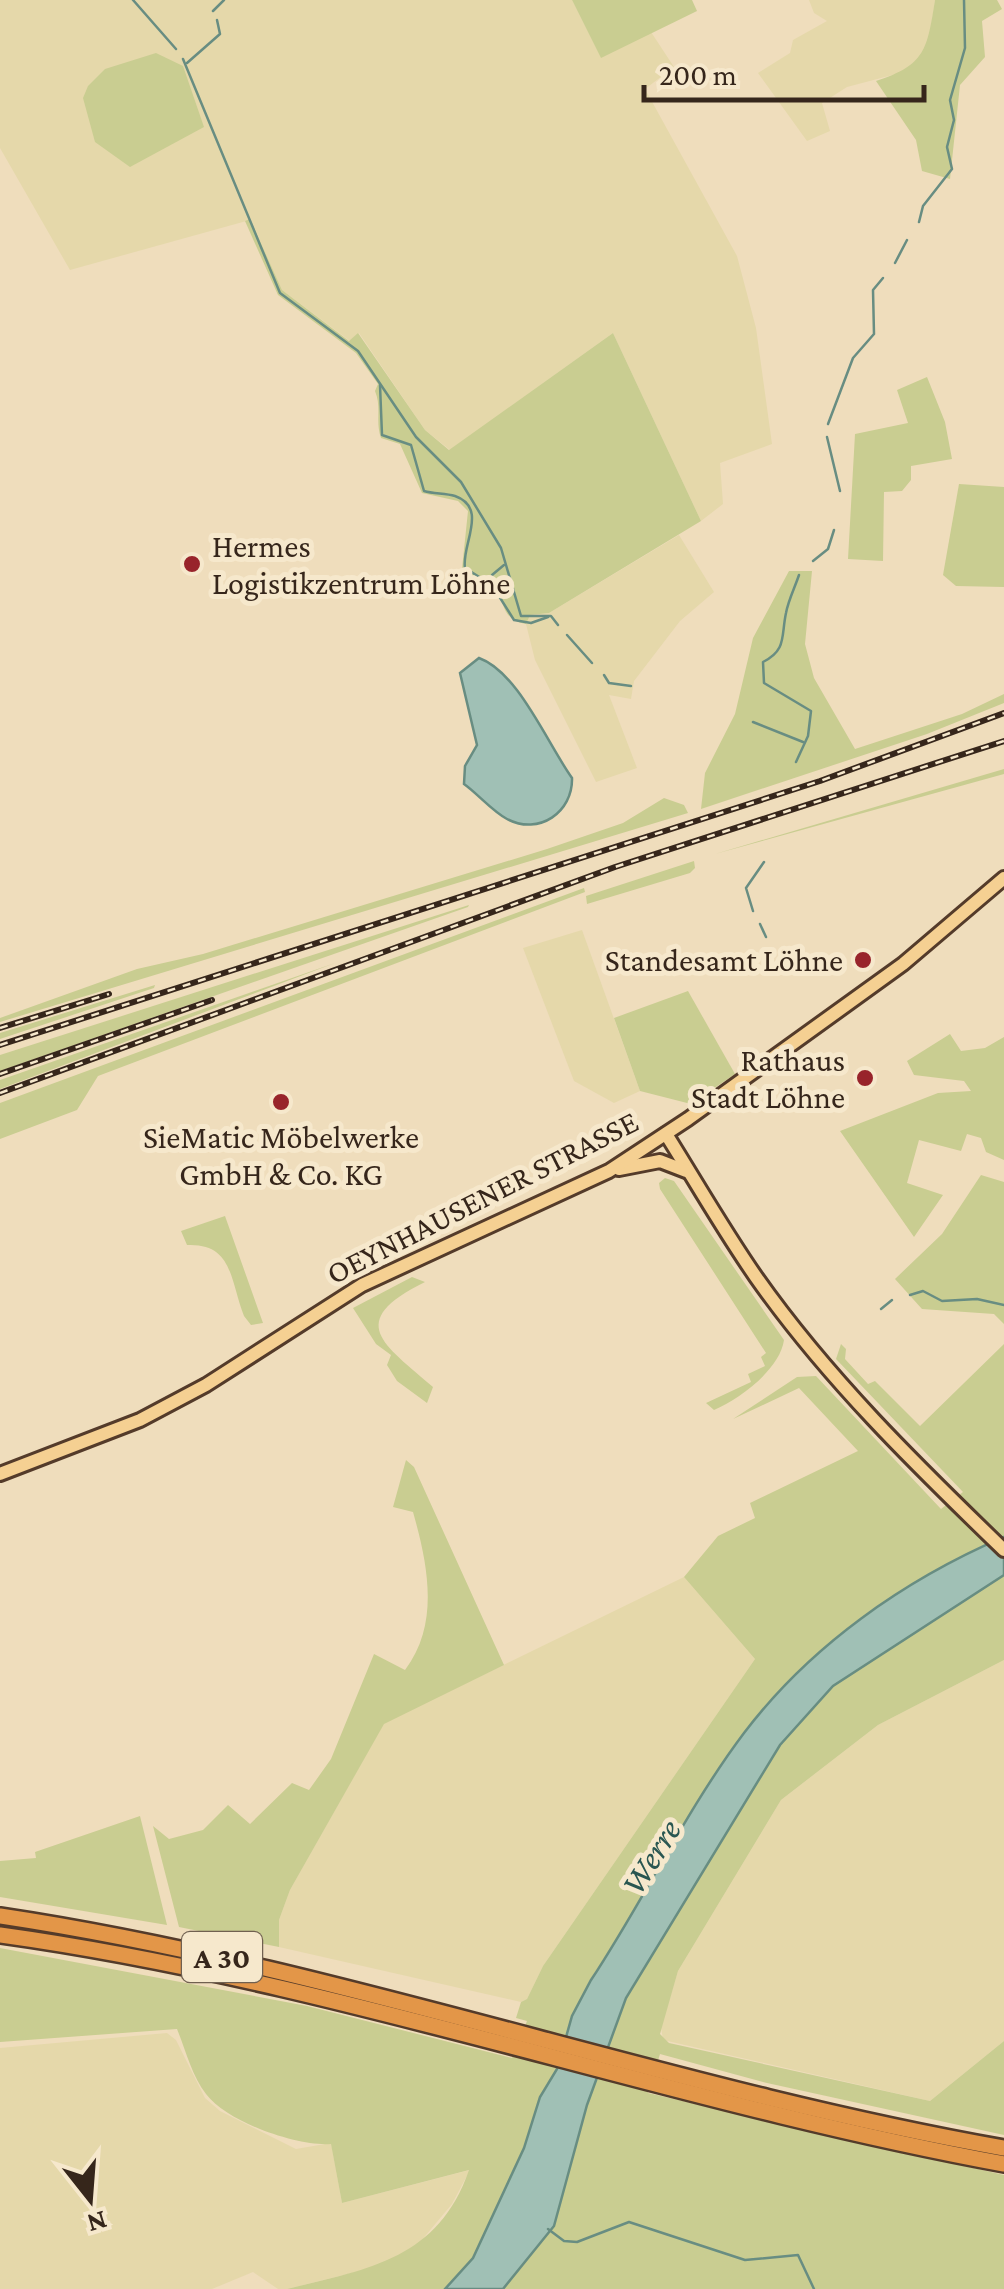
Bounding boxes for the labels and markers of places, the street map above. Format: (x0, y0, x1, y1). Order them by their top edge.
place label: Hermes Logistikzentrum Löhne (212, 528, 510, 601)
marker: Hermes Logistikzentrum Löhne (181, 553, 203, 575)
place label: Standesamt Löhne (605, 942, 843, 978)
marker: Standesamt Löhne (852, 949, 874, 971)
place label: Rathaus Stadt Löhne (691, 1042, 845, 1115)
marker: Rathaus Stadt Löhne (854, 1067, 876, 1089)
marker: SieMatic Möbelwerke GmbH & Co. KG (270, 1091, 292, 1113)
place label: SieMatic Möbelwerke GmbH & Co. KG (143, 1119, 419, 1192)

